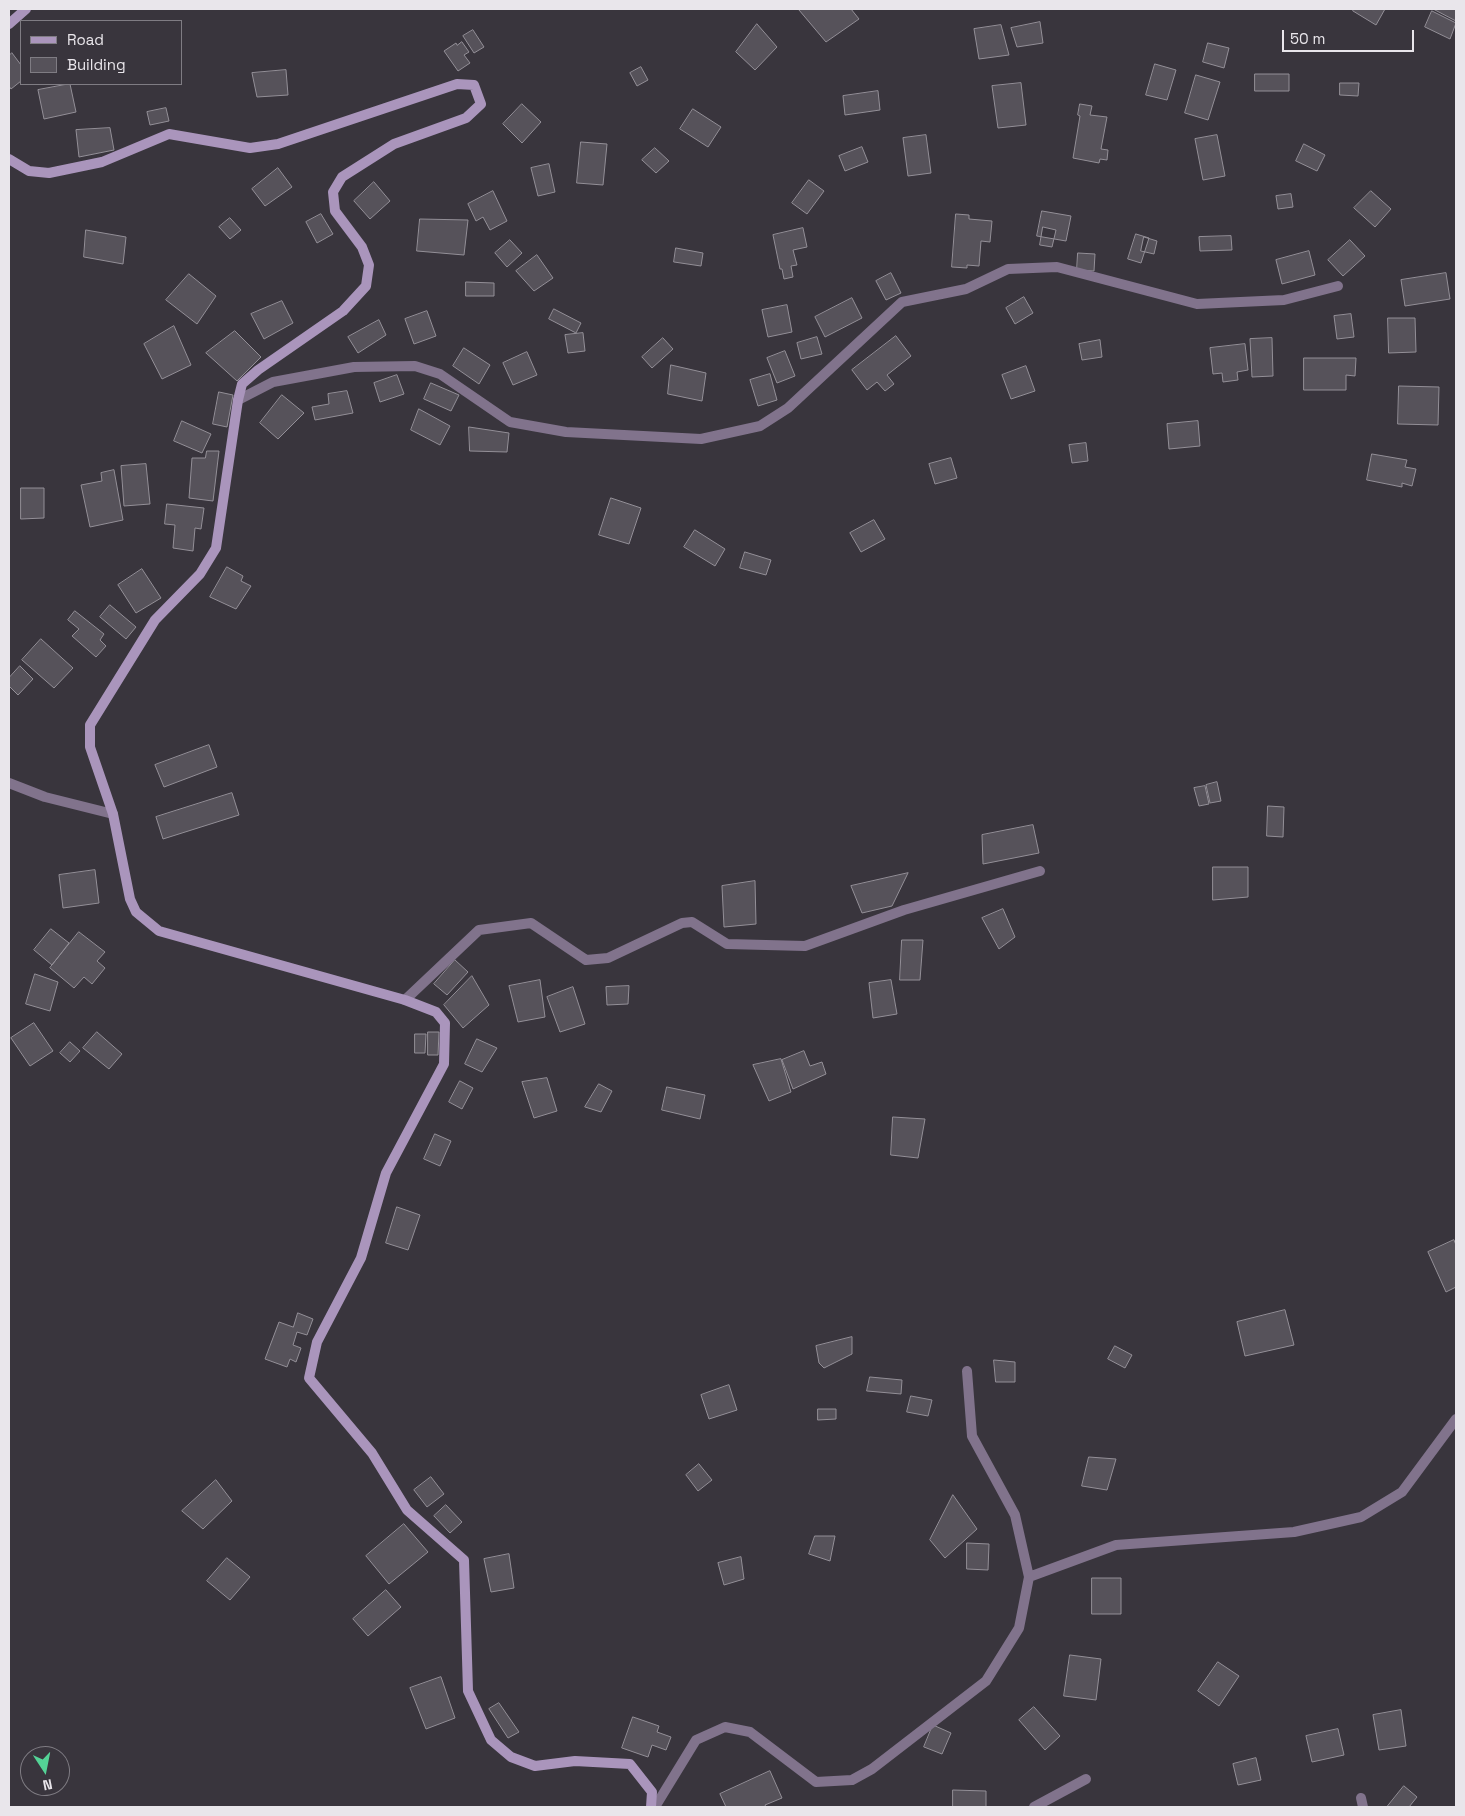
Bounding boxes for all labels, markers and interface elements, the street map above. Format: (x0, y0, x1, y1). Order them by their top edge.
legend (20, 20, 182, 85)
scale bar (1285, 20, 1418, 52)
text: 50 m (1290, 29, 1325, 48)
text: Road (67, 30, 104, 49)
text: Building (67, 55, 126, 74)
north arrow (20, 1746, 70, 1796)
text: N (41, 1775, 54, 1794)

